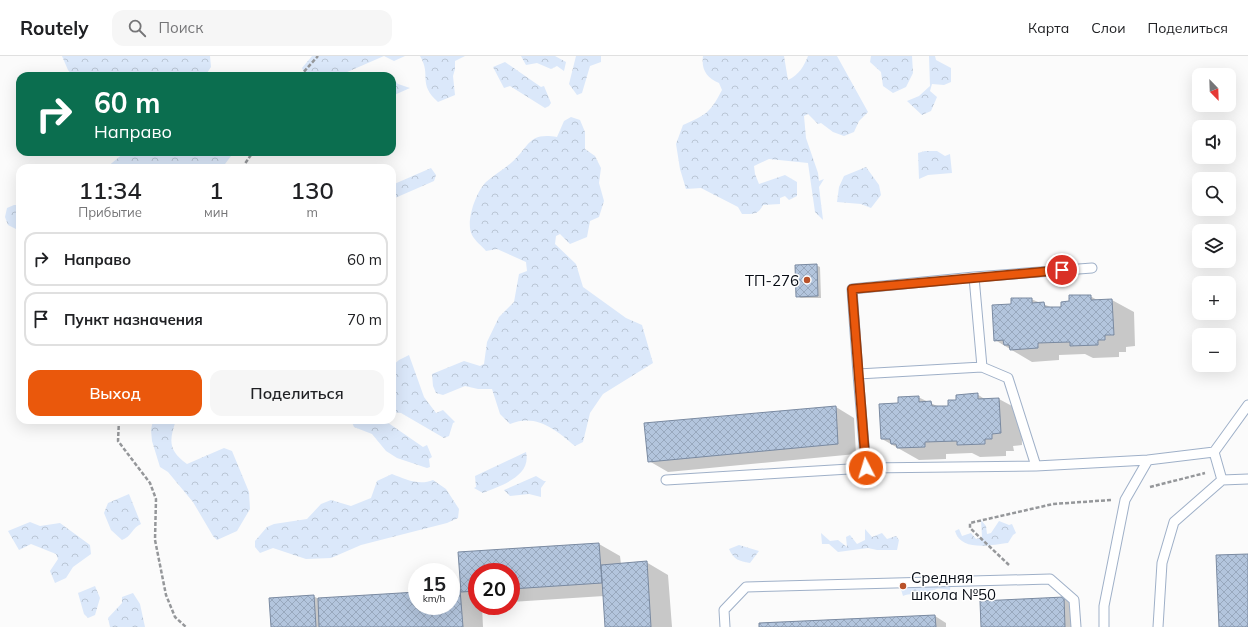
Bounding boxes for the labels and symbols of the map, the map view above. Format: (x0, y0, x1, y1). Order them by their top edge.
north arrow (1192, 68, 1236, 112)
pin (1045, 253, 1079, 287)
place label: ТП-276 (745, 271, 799, 290)
marker: ТП-276 (802, 275, 812, 285)
position arrow (845, 447, 887, 489)
speed limit sign: 20 (468, 563, 520, 615)
place label: Средняя школа №50 (911, 568, 996, 604)
marker: Средняя школа №50 (898, 581, 908, 591)

